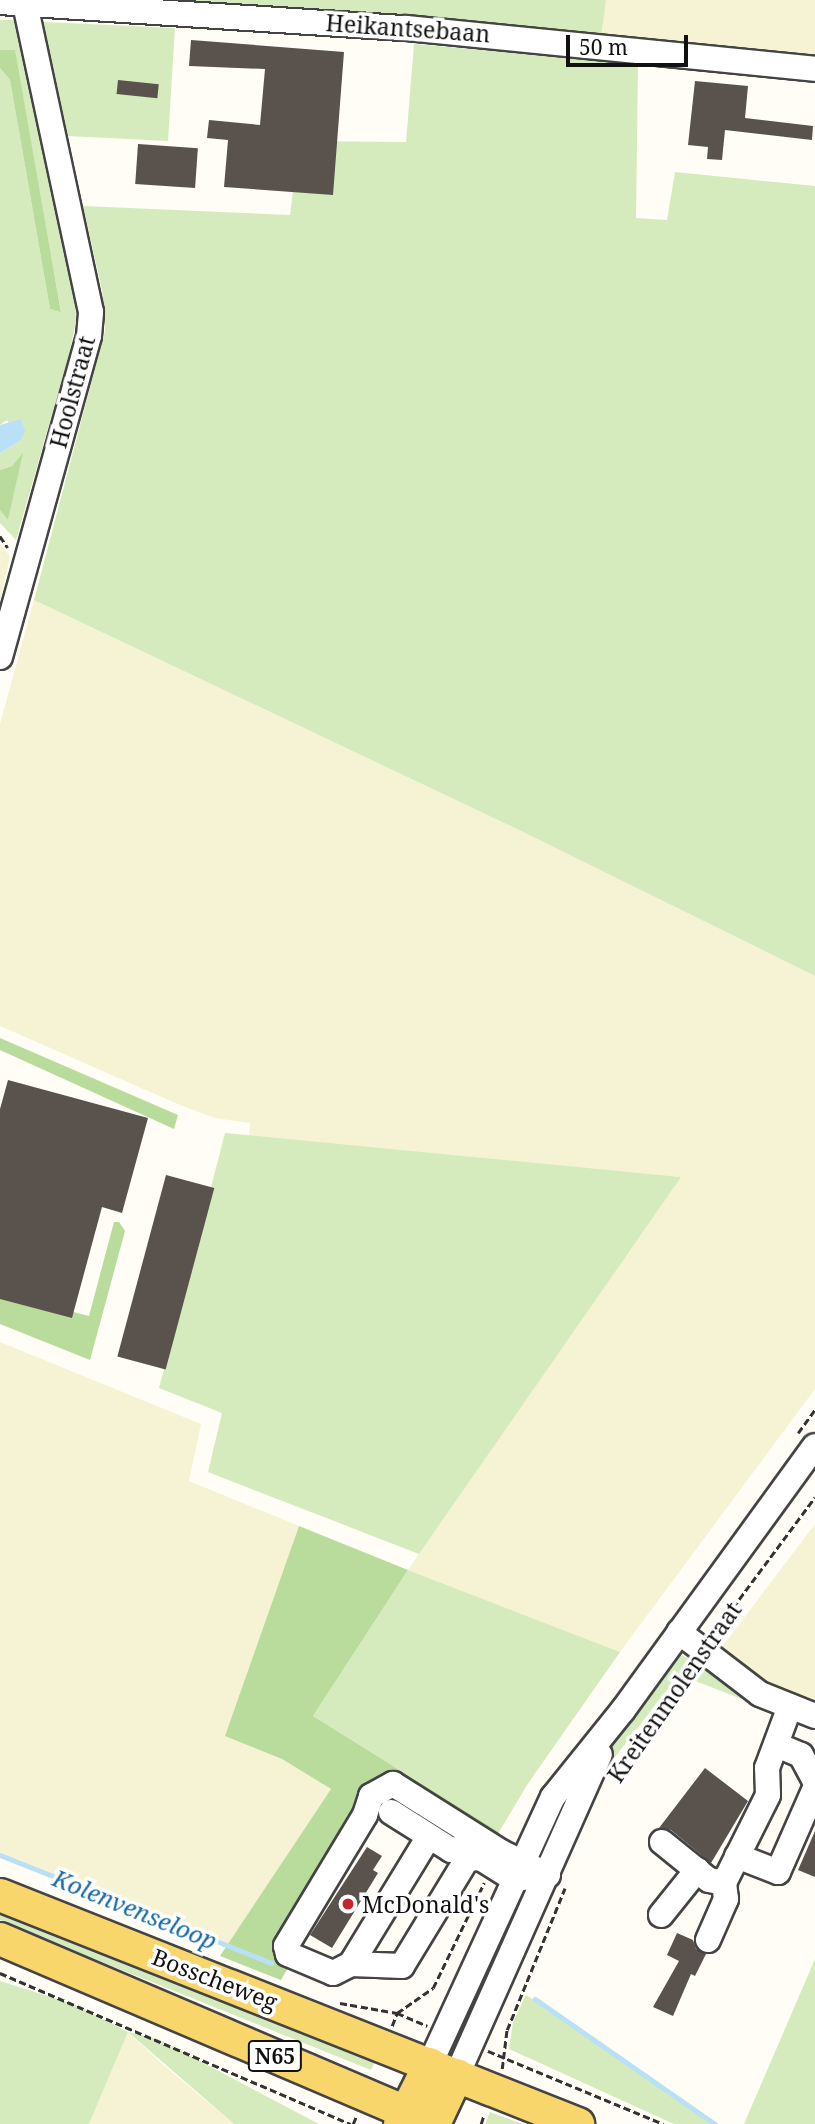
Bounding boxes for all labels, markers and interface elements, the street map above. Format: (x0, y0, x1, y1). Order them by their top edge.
street label: Heikantsebaan (325, 8, 491, 48)
scale bar (570, 21, 692, 65)
text: 50 m (579, 33, 628, 61)
street label: Hoolstraat (44, 333, 100, 451)
street label: Kreitenmolenstraat (601, 1596, 747, 1788)
water label: Kolenvenseloop (49, 1863, 221, 1955)
place label: McDonald's (362, 1890, 489, 1918)
marker: McDonald's (340, 1896, 356, 1912)
street label: Bosscheweg (149, 1943, 281, 2015)
road number: N65 (247, 2038, 303, 2074)

